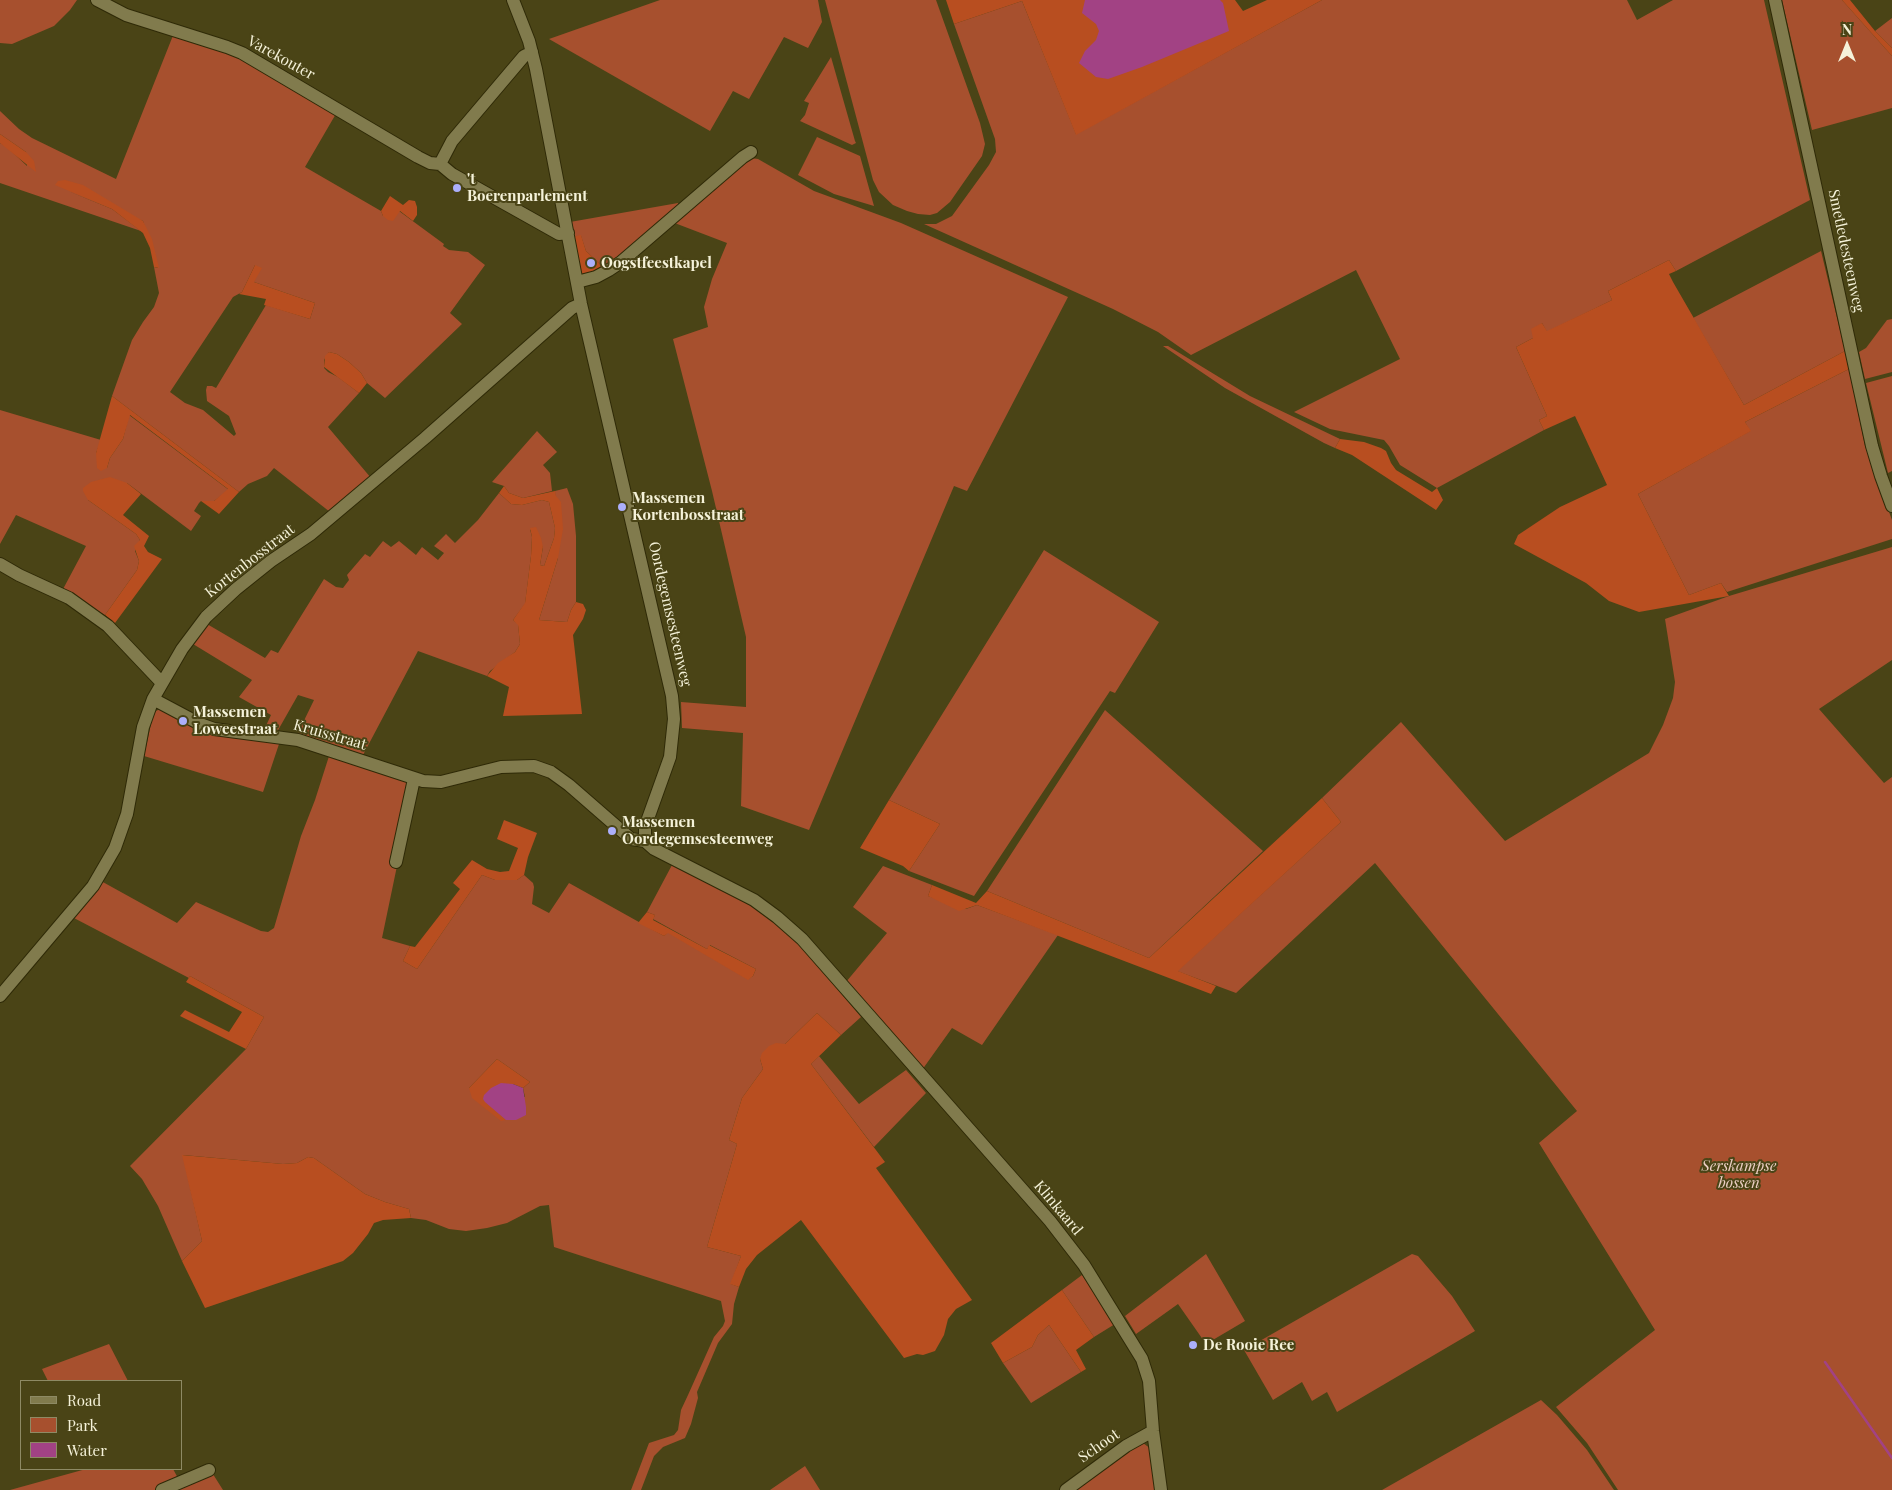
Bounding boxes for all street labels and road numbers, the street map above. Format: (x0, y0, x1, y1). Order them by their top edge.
street label: Varekouter (244, 32, 318, 84)
street label: Smetledesteenweg (1824, 188, 1868, 314)
street label: Kortenbosstraat (202, 520, 298, 602)
street label: Oordegemsesteenweg (645, 540, 695, 688)
street label: Kruisstraat (291, 716, 369, 754)
street label: Klinkaard (1030, 1177, 1086, 1239)
street label: Schoot (1075, 1425, 1123, 1467)

